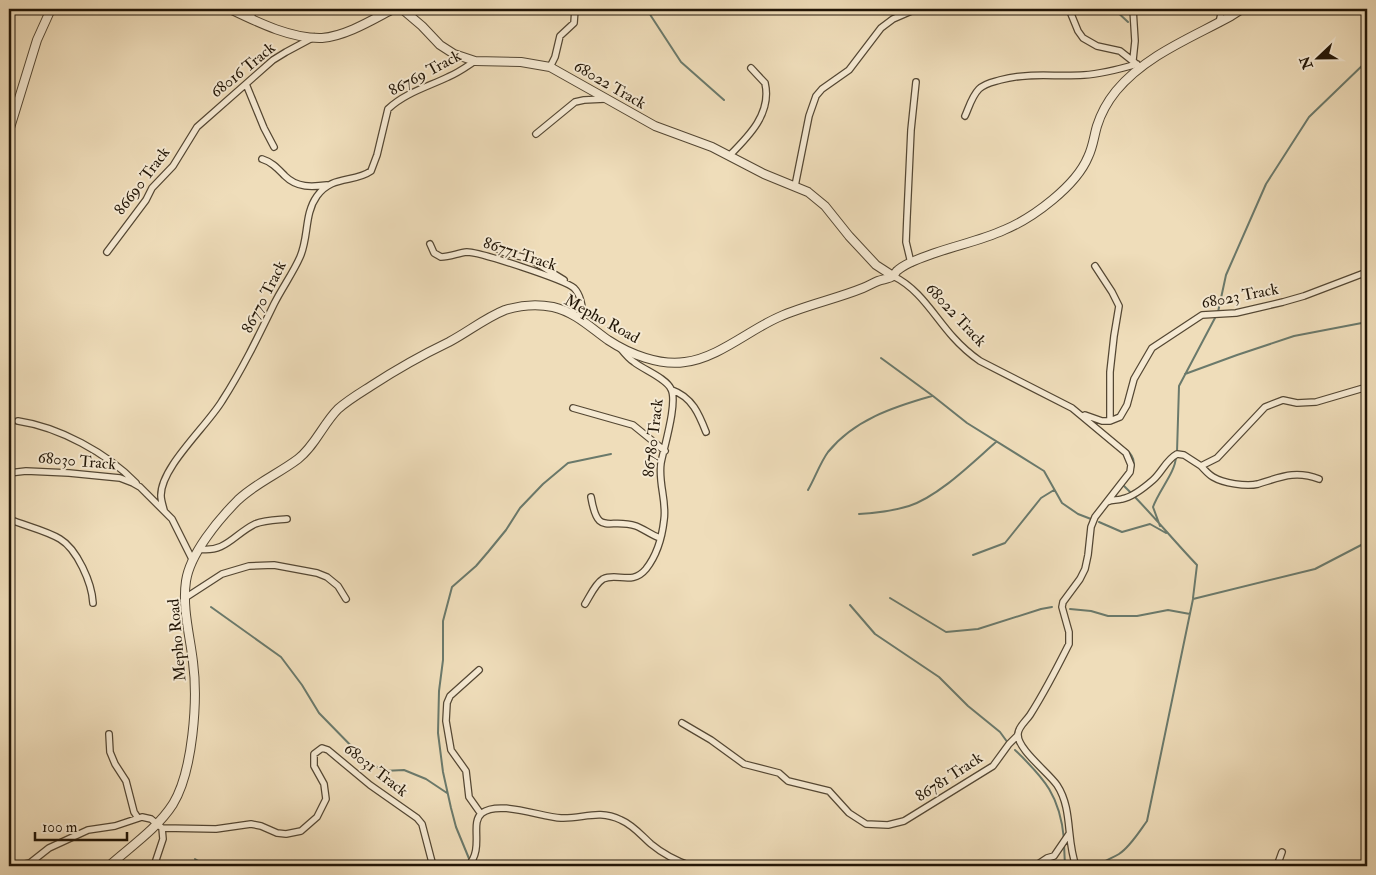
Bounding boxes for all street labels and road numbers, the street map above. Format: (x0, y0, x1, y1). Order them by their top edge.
street label: 68016 Track (207, 38, 280, 102)
street label: 86769 Track (385, 45, 465, 100)
street label: 68022 Track (570, 56, 650, 114)
street label: 86690 Track (110, 143, 174, 219)
street label: 86771 Track (481, 233, 560, 275)
street label: 86770 Track (237, 257, 291, 337)
street label: 68022 Track (921, 279, 991, 351)
street label: 68023 Track (1200, 279, 1281, 313)
street label: Mepho Road (560, 290, 643, 349)
street label: 86780 Track (638, 397, 668, 478)
street label: 68030 Track (37, 448, 117, 474)
street label: Mepho Road (163, 598, 192, 682)
street label: 68031 Track (340, 739, 412, 801)
street label: 86781 Track (912, 748, 987, 806)

